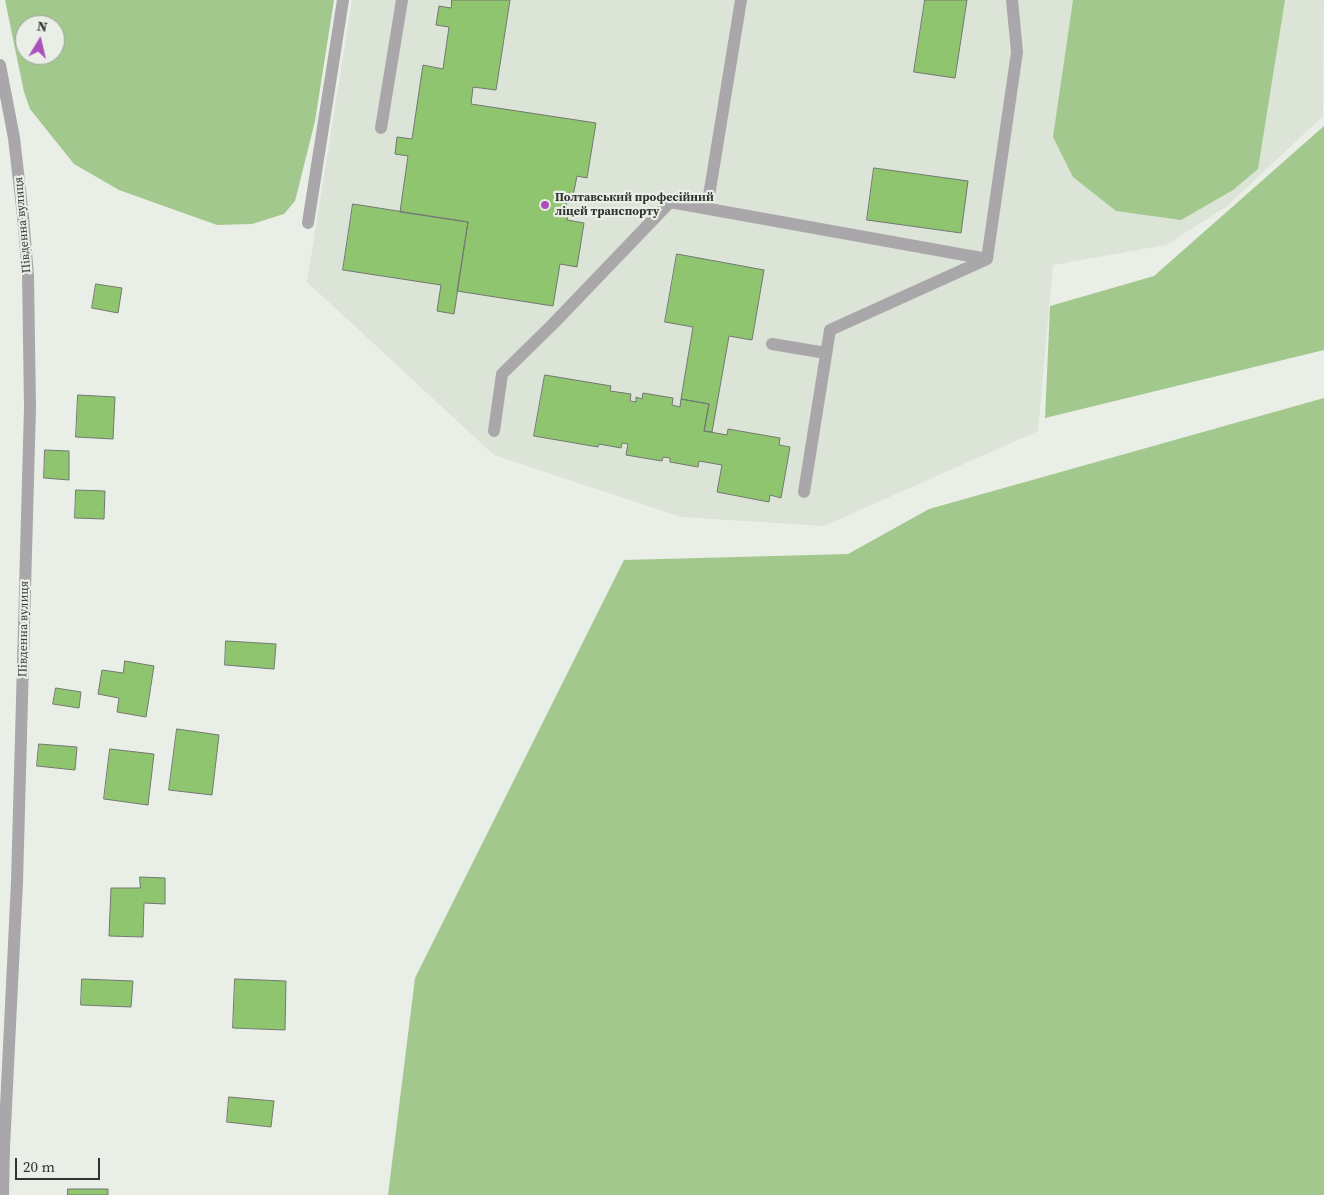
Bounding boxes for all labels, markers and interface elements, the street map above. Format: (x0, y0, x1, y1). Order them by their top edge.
north arrow (15, 15, 65, 65)
text: N (36, 15, 49, 37)
street label: Південна вулиця (12, 176, 34, 274)
place label: Полтавський професійний ліцей транспорту (555, 191, 714, 219)
marker: Полтавський професійний ліцей транспорту (539, 199, 551, 211)
street label: Південна вулиця (16, 581, 32, 677)
scale bar (18, 1148, 102, 1180)
text: 20 m (23, 1156, 55, 1177)

